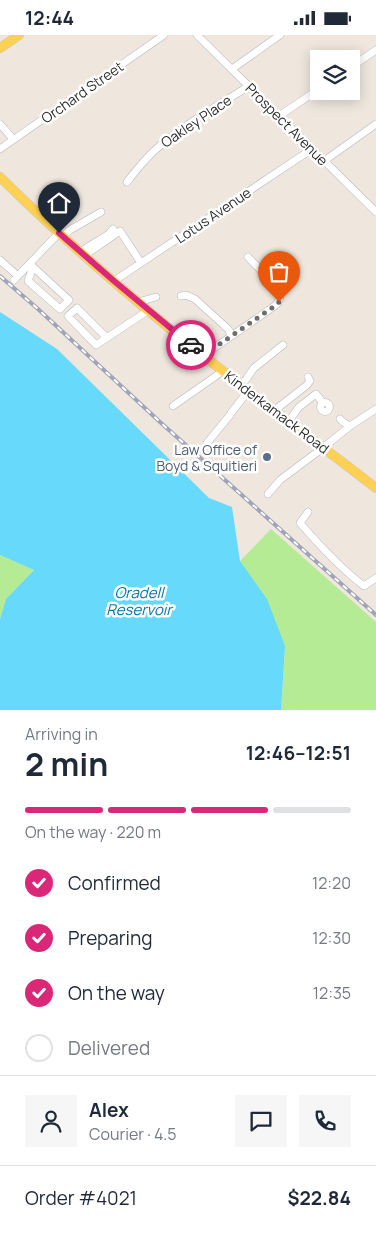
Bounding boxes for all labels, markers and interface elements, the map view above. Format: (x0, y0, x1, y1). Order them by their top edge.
text: 12:44 (25, 5, 74, 31)
map controls (310, 50, 360, 100)
button: layers (310, 50, 360, 100)
street label: Orchard Street (37, 56, 127, 127)
street label: Prospect Avenue (242, 79, 332, 169)
street label: Oakley Place (157, 90, 235, 152)
pin (38, 182, 80, 233)
street label: Lotus Avenue (171, 183, 255, 247)
icon: home (45, 189, 73, 217)
pin (258, 251, 300, 302)
icon: bag (265, 258, 293, 286)
courier (166, 320, 216, 370)
icon: car (177, 331, 205, 359)
street label: Kinderkamack Road (221, 366, 333, 458)
place label: Law Office of Boyd & Squitieri (156, 440, 257, 475)
marker: Law Office of Boyd & Squitieri (261, 451, 273, 463)
water label: Oradell Reservoir (106, 582, 174, 620)
text: Arriving in (25, 723, 98, 745)
text: 12:46–12:51 (246, 740, 351, 766)
text: 2 min (25, 742, 108, 786)
text: On the way · 220 m (25, 821, 161, 843)
icon: check (25, 869, 53, 897)
text: Confirmed (68, 870, 161, 896)
text: 12:20 (312, 872, 351, 894)
icon: check (25, 924, 53, 952)
text: Preparing (68, 925, 153, 951)
text: 12:30 (312, 927, 351, 949)
icon: check (25, 979, 53, 1007)
text: On the way (68, 980, 165, 1006)
text: 12:35 (313, 982, 351, 1004)
text: Delivered (68, 1035, 150, 1061)
button: person (25, 1095, 77, 1147)
button: chat (235, 1095, 287, 1147)
button: phone (299, 1095, 351, 1147)
text: Alex (89, 1097, 129, 1123)
text: Courier · 4.5 (89, 1123, 176, 1145)
text: Order #4021 (25, 1185, 137, 1211)
text: $22.84 (287, 1185, 351, 1211)

